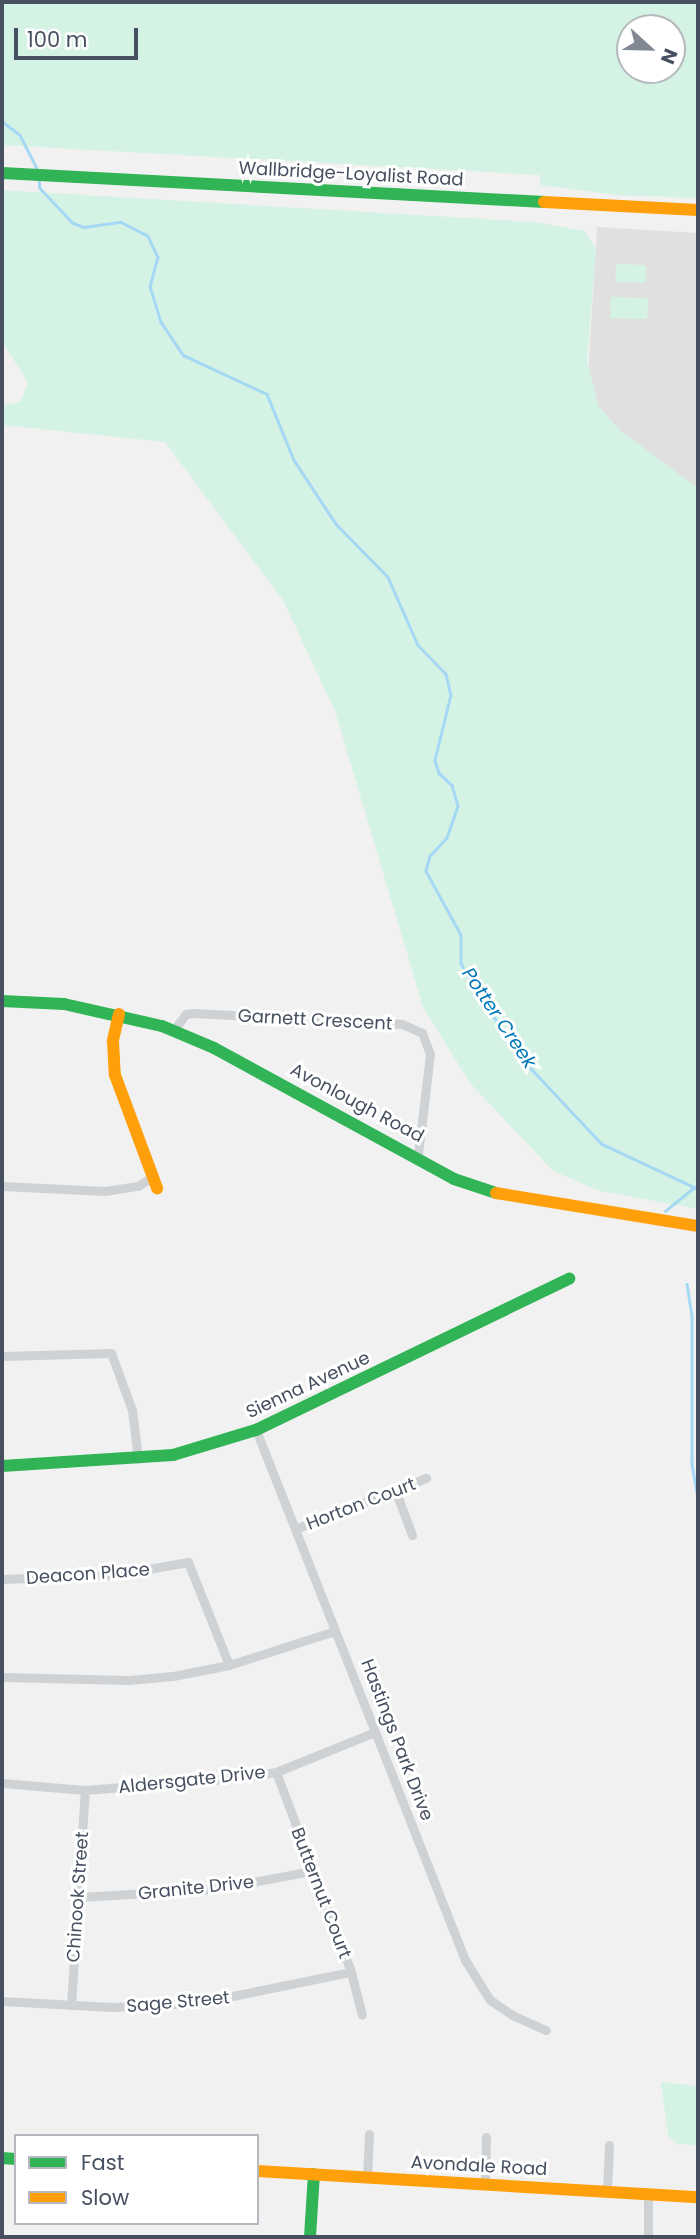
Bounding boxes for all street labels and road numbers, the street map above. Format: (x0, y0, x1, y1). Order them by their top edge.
street label: Wallbridge-Loyalist Road (238, 157, 464, 191)
street label: Garnett Crescent (237, 1005, 393, 1035)
street label: Avonlough Road (287, 1059, 427, 1147)
street label: Sienna Avenue (243, 1347, 373, 1423)
street label: Horton Court (303, 1473, 419, 1535)
street label: Deacon Place (25, 1559, 151, 1589)
street label: Hastings Park Drive (356, 1656, 438, 1824)
street label: Aldersgate Drive (117, 1762, 267, 1798)
street label: Butternut Court (286, 1825, 356, 1961)
street label: Chinook Street (63, 1831, 93, 1963)
street label: Granite Drive (137, 1871, 255, 1905)
street label: Sage Street (125, 1987, 231, 2017)
street label: Avondale Road (410, 2152, 548, 2180)

